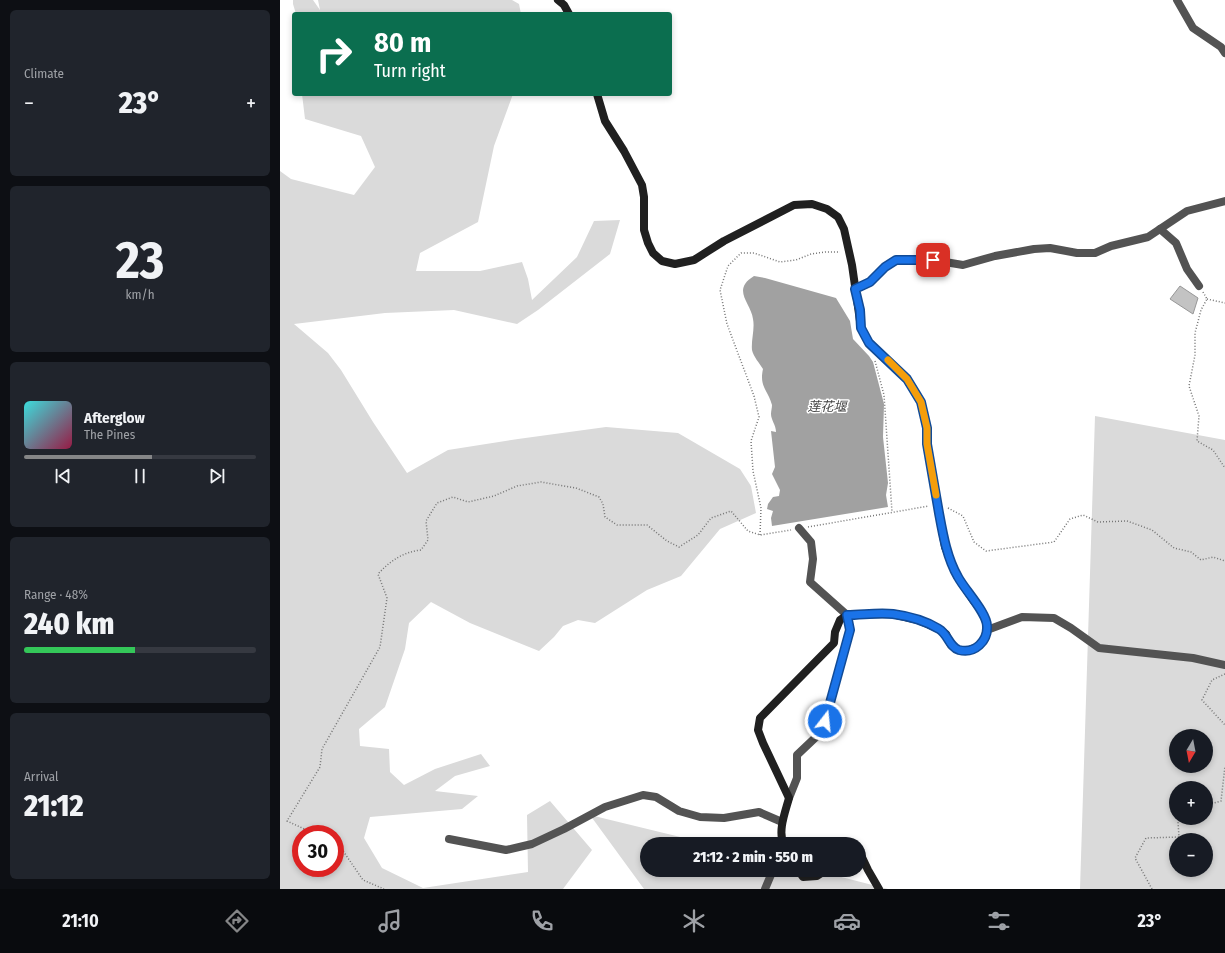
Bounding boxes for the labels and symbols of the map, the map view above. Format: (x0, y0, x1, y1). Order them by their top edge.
pin (916, 243, 950, 277)
water label: 莲花堰 (807, 399, 848, 414)
position arrow (804, 700, 846, 742)
north arrow (1169, 729, 1213, 773)
speed limit sign: 30 (292, 825, 344, 877)

